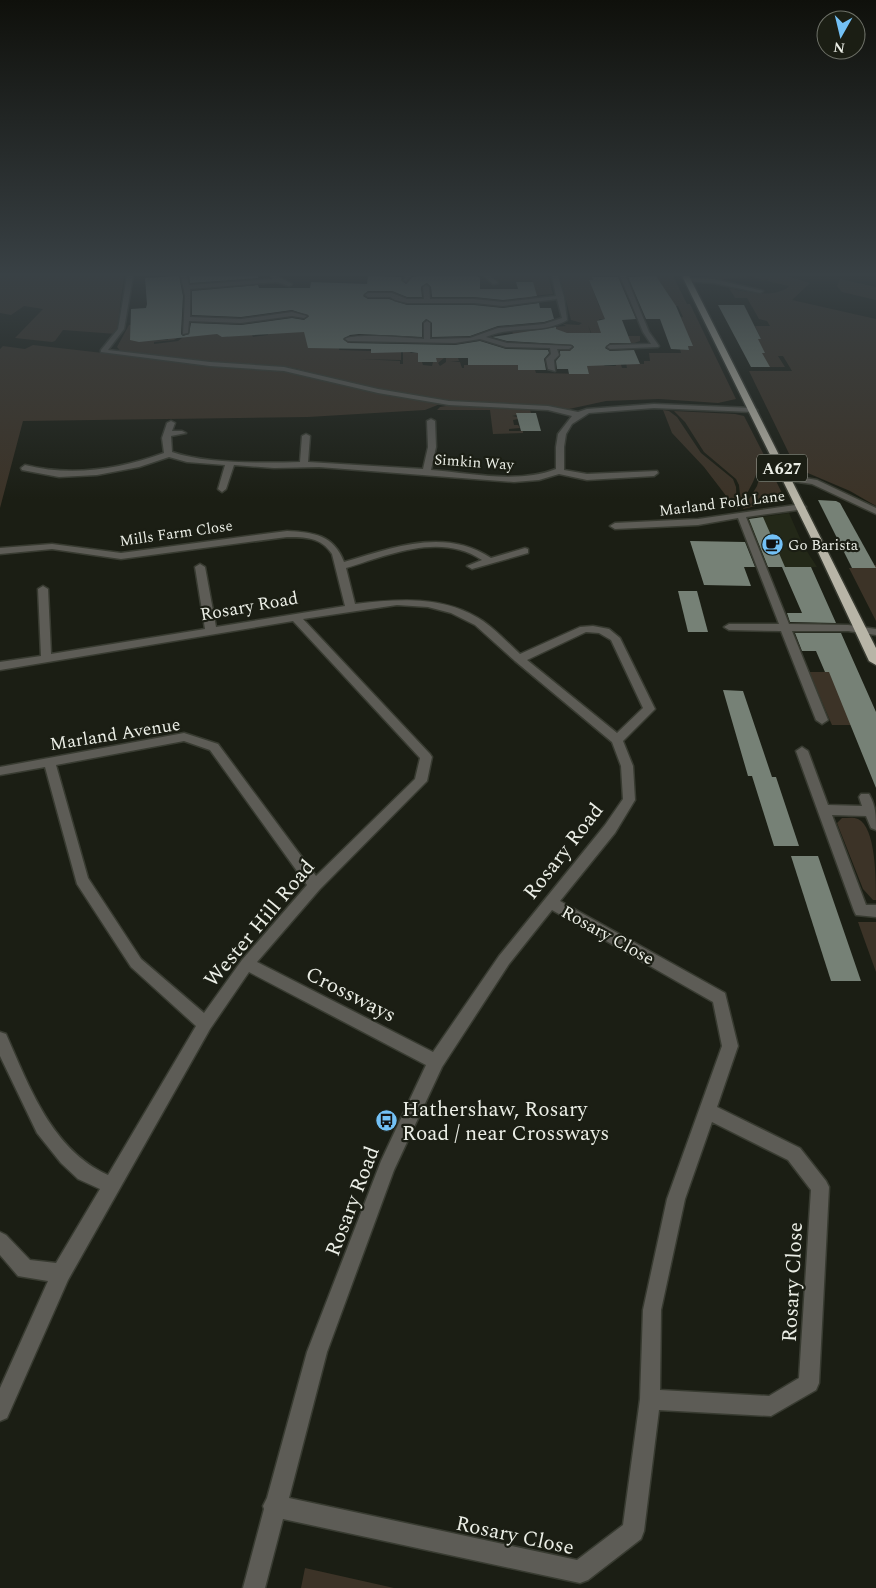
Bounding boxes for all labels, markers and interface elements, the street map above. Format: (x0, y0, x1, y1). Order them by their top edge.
north arrow (816, 10, 866, 60)
text: N (832, 36, 846, 59)
street label: Simkin Way (433, 448, 515, 477)
road number: A627 (757, 454, 807, 482)
street label: Marland Fold Lane (658, 484, 786, 523)
street label: Mills Farm Close (118, 514, 234, 553)
cafe icon: Go Barista (760, 533, 784, 557)
place label: Go Barista (788, 534, 859, 557)
street label: Rosary Road (198, 585, 300, 628)
street label: Marland Avenue (48, 711, 182, 758)
street label: Rosary Road (516, 796, 612, 907)
street label: Wester Hill Road (196, 852, 323, 995)
street label: Rosary Close (556, 899, 659, 972)
street label: Crossways (300, 958, 401, 1031)
place label: Hathershaw, Rosary Road / near Crossways (402, 1094, 609, 1150)
bus stop icon: Hathershaw, Rosary Road / near Crossways (374, 1109, 398, 1133)
street label: Rosary Road (317, 1142, 389, 1261)
street label: Rosary Close (774, 1221, 812, 1343)
street label: Rosary Close (453, 1508, 577, 1564)

